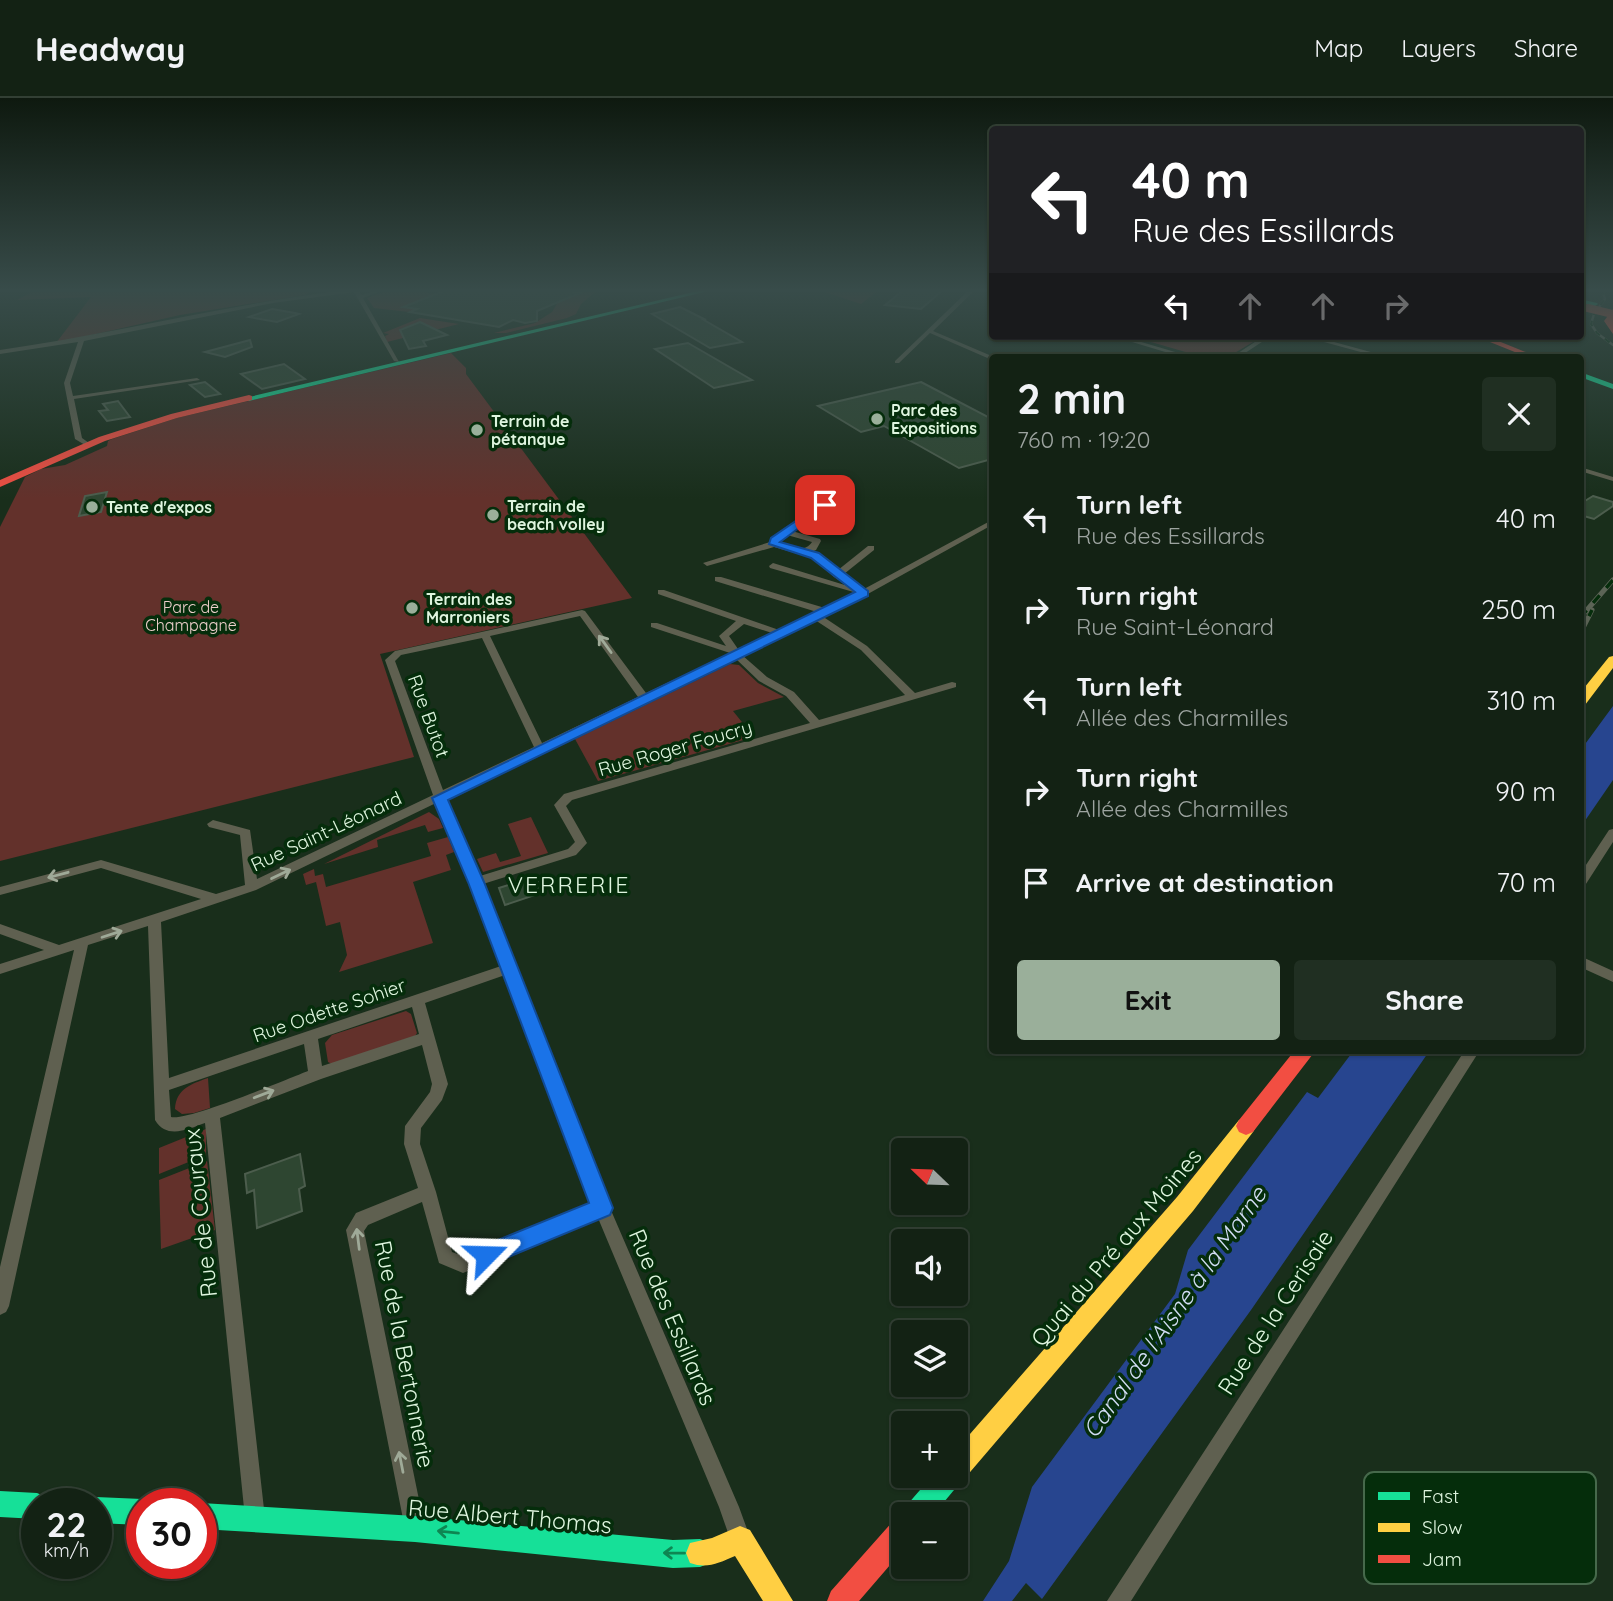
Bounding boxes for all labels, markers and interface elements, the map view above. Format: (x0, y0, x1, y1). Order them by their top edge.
text: Headway (35, 28, 185, 69)
text: Map (1314, 33, 1363, 63)
text: Layers (1401, 33, 1476, 63)
text: Share (1514, 33, 1578, 63)
text: 40 m (1132, 149, 1250, 210)
icon: left (1017, 154, 1108, 245)
text: Rue des Essillards (1132, 210, 1395, 250)
icon: left (1158, 287, 1196, 325)
icon: ahead (1231, 287, 1269, 325)
icon: ahead (1304, 287, 1342, 325)
icon: right (1377, 287, 1415, 325)
text: 2 min (1017, 372, 1126, 425)
button: close (1482, 377, 1556, 451)
place label: Parc des Expositions (891, 400, 977, 438)
place label: Terrain de pétanque (491, 411, 570, 449)
marker: Parc des Expositions (869, 411, 885, 427)
marker: Terrain de pétanque (469, 422, 485, 438)
text: 760 m · 19:20 (1017, 425, 1151, 454)
pin (795, 475, 855, 535)
icon: arrive (806, 486, 844, 524)
text: Turn left (1076, 488, 1183, 521)
place label: Terrain de beach volley (507, 496, 605, 534)
place label: Tente d'expos (106, 497, 212, 517)
marker: Tente d'expos (84, 499, 100, 515)
icon: left (1017, 500, 1055, 538)
text: 40 m (1496, 502, 1556, 535)
marker: Terrain de beach volley (485, 507, 501, 523)
text: Rue des Essillards (1076, 521, 1265, 550)
text: Turn right (1076, 579, 1198, 612)
place label: Terrain des Marroniers (426, 589, 513, 627)
icon: right (1017, 591, 1055, 629)
text: 250 m (1481, 593, 1556, 626)
park label: Parc de Champagne (145, 597, 237, 635)
marker: Terrain des Marroniers (404, 600, 420, 616)
text: Rue Saint-Léonard (1076, 612, 1274, 641)
one-way arrow (597, 635, 612, 654)
text: Turn left (1076, 670, 1183, 703)
street label: Rue Butot (403, 671, 455, 761)
icon: left (1017, 682, 1055, 720)
text: 310 m (1486, 684, 1556, 717)
text: Allée des Charmilles (1076, 703, 1288, 732)
street label: Rue Roger Foucry (595, 715, 755, 781)
text: Turn right (1076, 761, 1198, 794)
icon: right (1017, 773, 1055, 811)
text: 90 m (1495, 775, 1556, 808)
street label: Rue Saint-Léonard (247, 786, 405, 876)
text: Allée des Charmilles (1076, 794, 1288, 823)
icon: arrive (1017, 864, 1055, 902)
one-way arrow (270, 866, 291, 880)
text: Arrive at destination (1076, 866, 1334, 899)
text: 70 m (1496, 866, 1556, 899)
one-way arrow (47, 870, 69, 883)
district label: VERRERIE (508, 870, 630, 899)
one-way arrow (100, 926, 122, 939)
button: Exit (1017, 960, 1280, 1040)
button: Share (1294, 960, 1556, 1040)
street label: Rue Odette Sohier (249, 972, 409, 1047)
one-way arrow (253, 1087, 275, 1099)
street label: Rue de Couraux (177, 1127, 223, 1299)
north arrow (891, 1138, 968, 1214)
map controls (891, 1138, 968, 1579)
street label: Quai du Pré aux Moines (1024, 1142, 1208, 1352)
water label: Canal de l'Aisne à la Marne (1076, 1179, 1273, 1444)
position arrow (449, 1218, 523, 1292)
street label: Rue des Essillards (623, 1224, 723, 1410)
street label: Rue de la Cerisaie (1211, 1224, 1339, 1400)
one-way arrow (351, 1228, 364, 1251)
button: sound (891, 1229, 968, 1306)
street label: Rue de la Bertonnerie (369, 1238, 441, 1470)
button: layers (891, 1320, 968, 1397)
button: + (891, 1411, 968, 1488)
one-way arrow (394, 1451, 408, 1474)
legend (1364, 1472, 1596, 1584)
text: Fast (1422, 1484, 1459, 1508)
speed limit sign: 30 (126, 1488, 217, 1579)
street label: Rue Albert Thomas (407, 1493, 613, 1539)
text: 22 (47, 1502, 86, 1546)
button: − (891, 1502, 968, 1579)
text: Slow (1422, 1515, 1463, 1539)
one-way arrow (437, 1526, 460, 1539)
text: km/h (44, 1539, 89, 1562)
one-way arrow (663, 1547, 686, 1560)
text: Jam (1422, 1547, 1462, 1571)

